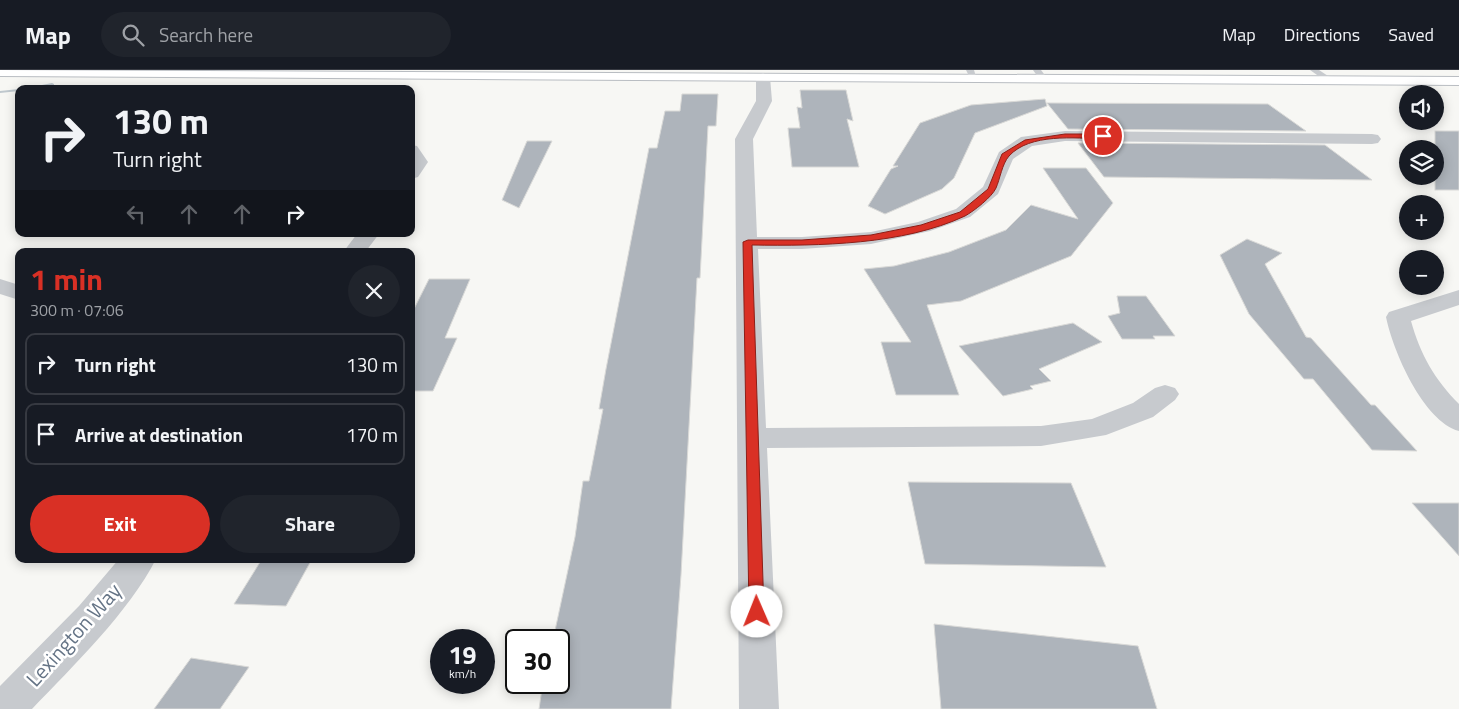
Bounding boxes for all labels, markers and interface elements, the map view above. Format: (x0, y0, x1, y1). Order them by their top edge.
search box (101, 12, 451, 57)
text: Map (25, 17, 71, 53)
text: Search here (159, 20, 253, 49)
icon: search (119, 21, 147, 49)
text: Map (1222, 21, 1256, 48)
text: Directions (1284, 21, 1360, 48)
text: Saved (1388, 21, 1434, 48)
map controls (1399, 85, 1444, 295)
button: sound (1399, 85, 1444, 130)
text: 130 m (113, 94, 209, 148)
icon: right (30, 105, 95, 170)
pin (1082, 115, 1124, 157)
icon: arrive (1089, 122, 1117, 150)
button: layers (1399, 140, 1444, 185)
text: Turn right (113, 142, 202, 176)
button: + (1399, 195, 1444, 240)
icon: left (122, 200, 150, 228)
icon: ahead (175, 200, 203, 228)
icon: ahead (228, 200, 256, 228)
icon: right (281, 200, 309, 228)
button: − (1399, 250, 1444, 295)
text: 1 min (30, 256, 103, 302)
button: close (348, 265, 400, 317)
text: 300 m · 07:06 (30, 298, 124, 322)
icon: right (32, 350, 60, 378)
text: Turn right (75, 350, 156, 379)
text: 130 m (346, 350, 398, 379)
icon: arrive (32, 420, 60, 448)
text: Arrive at destination (75, 420, 243, 449)
text: 170 m (346, 420, 398, 449)
button: Exit (30, 495, 210, 553)
button: Share (220, 495, 400, 553)
street label: Lexington Way (18, 575, 129, 693)
position arrow (730, 585, 782, 637)
speed limit sign: 30 (505, 629, 570, 694)
text: 19 (448, 636, 477, 674)
text: km/h (449, 664, 476, 683)

